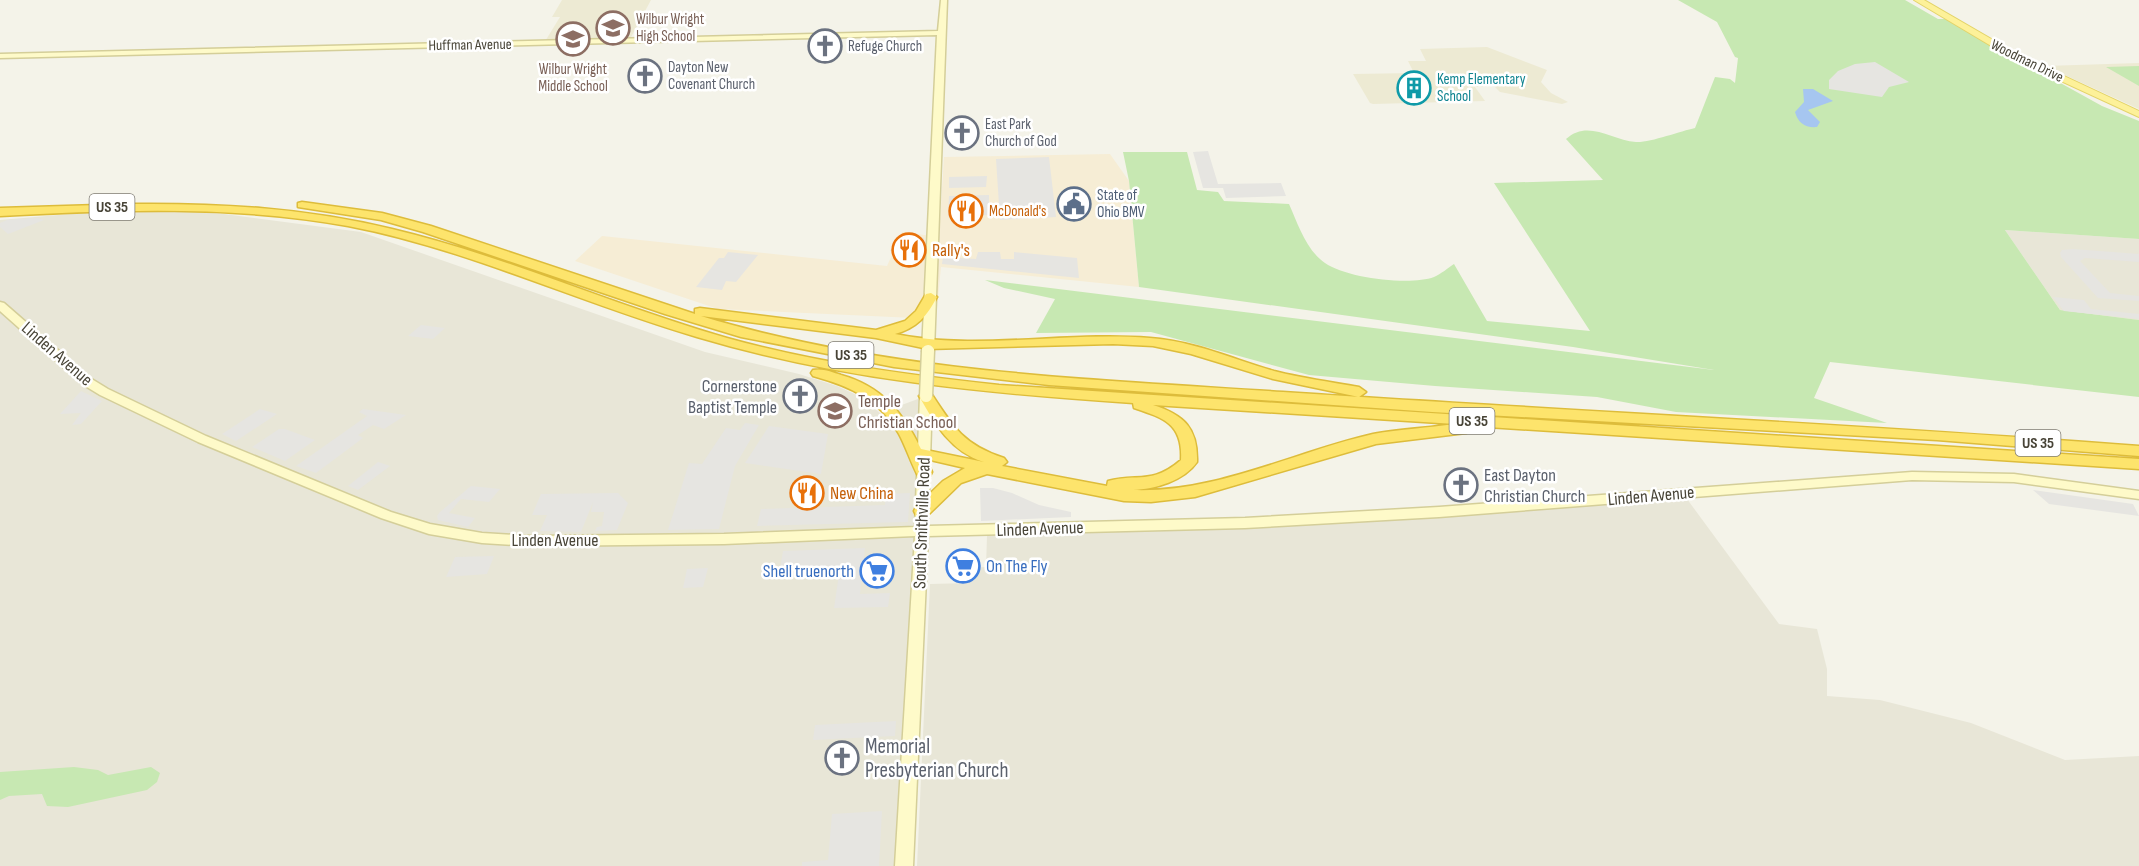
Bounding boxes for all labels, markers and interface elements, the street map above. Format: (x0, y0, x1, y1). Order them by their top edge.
school or university icon: Wilbur Wright High School (595, 10, 631, 46)
place label: Wilbur Wright High School (636, 10, 705, 46)
school or university icon: Wilbur Wright Middle School (555, 21, 591, 57)
church icon: Refuge Church (807, 28, 843, 64)
street label: Huffman Avenue (428, 35, 512, 55)
street label: Woodman Drive (1988, 35, 2066, 87)
place label: Refuge Church (848, 37, 922, 56)
church icon: Dayton New Covenant Church (627, 58, 663, 94)
place label: Dayton New Covenant Church (668, 58, 755, 94)
place label: Wilbur Wright Middle School (538, 60, 608, 96)
building icon: Kemp Elementary School (1396, 70, 1432, 106)
place label: Kemp Elementary School (1437, 70, 1526, 106)
church icon: East Park Church of God (944, 115, 980, 151)
place label: East Park Church of God (985, 115, 1057, 151)
public building icon: State of Ohio BMV (1056, 186, 1092, 222)
place label: State of Ohio BMV (1097, 186, 1145, 222)
restaurant icon: McDonald's (948, 193, 984, 229)
road number: US 35 (90, 194, 134, 220)
place label: McDonald's (989, 202, 1047, 221)
restaurant icon: Rally's (891, 232, 927, 268)
place label: Rally's (932, 240, 970, 261)
street label: Linden Avenue (17, 318, 97, 390)
road number: US 35 (828, 342, 874, 368)
place label: Cornerstone Baptist Temple (688, 376, 777, 418)
church icon: Cornerstone Baptist Temple (782, 378, 818, 414)
place label: Temple Christian School (858, 391, 957, 433)
school or university icon: Temple Christian School (817, 393, 853, 429)
road number: US 35 (1450, 408, 1494, 434)
road number: US 35 (2016, 430, 2060, 456)
street label: South Smithville Road (909, 457, 935, 589)
place label: East Dayton Christian Church (1484, 465, 1585, 507)
church icon: East Dayton Christian Church (1443, 467, 1479, 503)
restaurant icon: New China (789, 475, 825, 511)
street label: Linden Avenue (1607, 482, 1695, 510)
place label: New China (830, 483, 894, 504)
street label: Linden Avenue (996, 517, 1084, 541)
street label: Linden Avenue (511, 530, 599, 551)
supermarket icon: On The Fly (945, 548, 981, 584)
supermarket icon: Shell truenorth (859, 553, 895, 589)
place label: On The Fly (986, 556, 1048, 577)
place label: Shell truenorth (763, 561, 854, 582)
place label: Memorial Presbyterian Church (865, 734, 1008, 783)
church icon: Memorial Presbyterian Church (824, 740, 860, 776)

